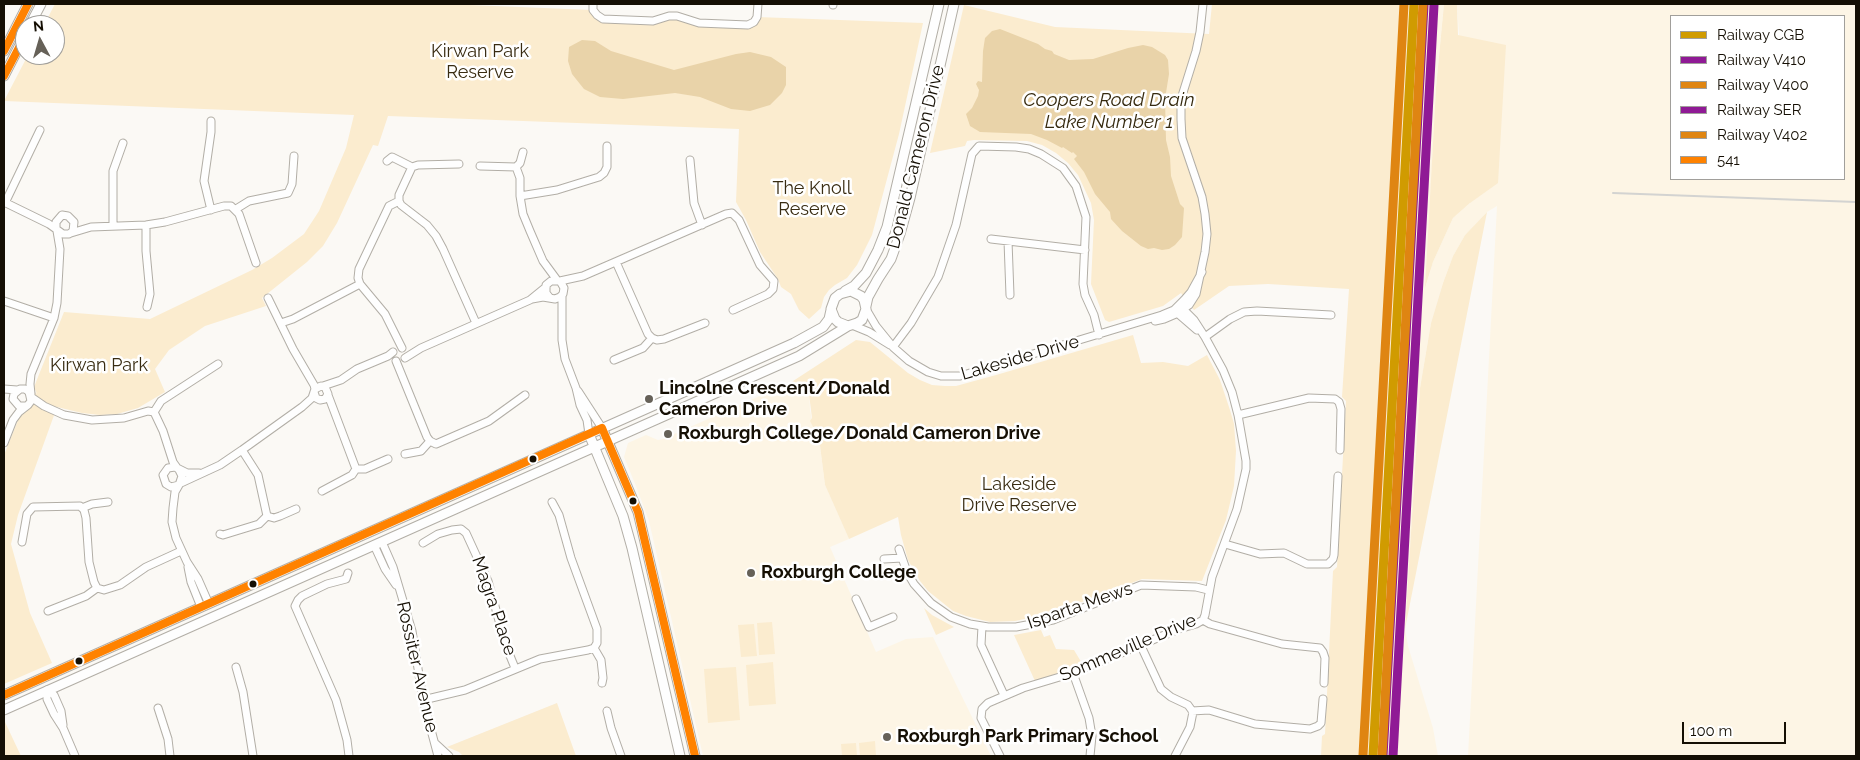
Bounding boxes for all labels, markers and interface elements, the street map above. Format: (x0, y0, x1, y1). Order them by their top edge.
north arrow (15, 15, 65, 65)
legend (1670, 15, 1845, 180)
text: N (32, 18, 45, 35)
text: Railway CGB (1717, 26, 1804, 44)
park label: Kirwan Park Reserve (431, 41, 529, 84)
text: Railway V410 (1717, 51, 1806, 69)
street label: Donald Cameron Drive (883, 63, 949, 251)
text: Railway V400 (1717, 76, 1809, 94)
water label: Coopers Road Drain Lake Number 1 (1023, 89, 1195, 133)
text: Railway SER (1717, 101, 1801, 119)
text: Railway V402 (1717, 126, 1807, 144)
text: 541 (1717, 151, 1740, 169)
park label: The Knoll Reserve (772, 178, 852, 220)
street label: Lakeside Drive (958, 331, 1082, 385)
park label: Kirwan Park (50, 355, 148, 377)
place label: Lincolne Crescent/Donald Cameron Drive (659, 378, 890, 420)
marker: Lincolne Crescent/Donald Cameron Drive (643, 393, 655, 405)
place label: Roxburgh College/Donald Cameron Drive (678, 423, 1040, 445)
marker: Roxburgh College/Donald Cameron Drive (662, 428, 674, 440)
unlabelled marker (528, 454, 538, 464)
park label: Lakeside Drive Reserve (962, 474, 1076, 516)
unlabelled marker (628, 496, 638, 506)
street label: Magra Place (467, 554, 521, 658)
place label: Roxburgh College (761, 562, 916, 584)
marker: Roxburgh College (745, 567, 757, 579)
street label: Isparta Mews (1025, 578, 1135, 634)
unlabelled marker (248, 579, 258, 589)
street label: Rossiter Avenue (391, 599, 443, 735)
street label: Sommeville Drive (1056, 609, 1200, 687)
unlabelled marker (74, 656, 84, 666)
scale bar (1685, 712, 1789, 744)
text: 100 m (1690, 722, 1732, 740)
place label: Roxburgh Park Primary School (897, 726, 1158, 748)
marker: Roxburgh Park Primary School (881, 731, 893, 743)

